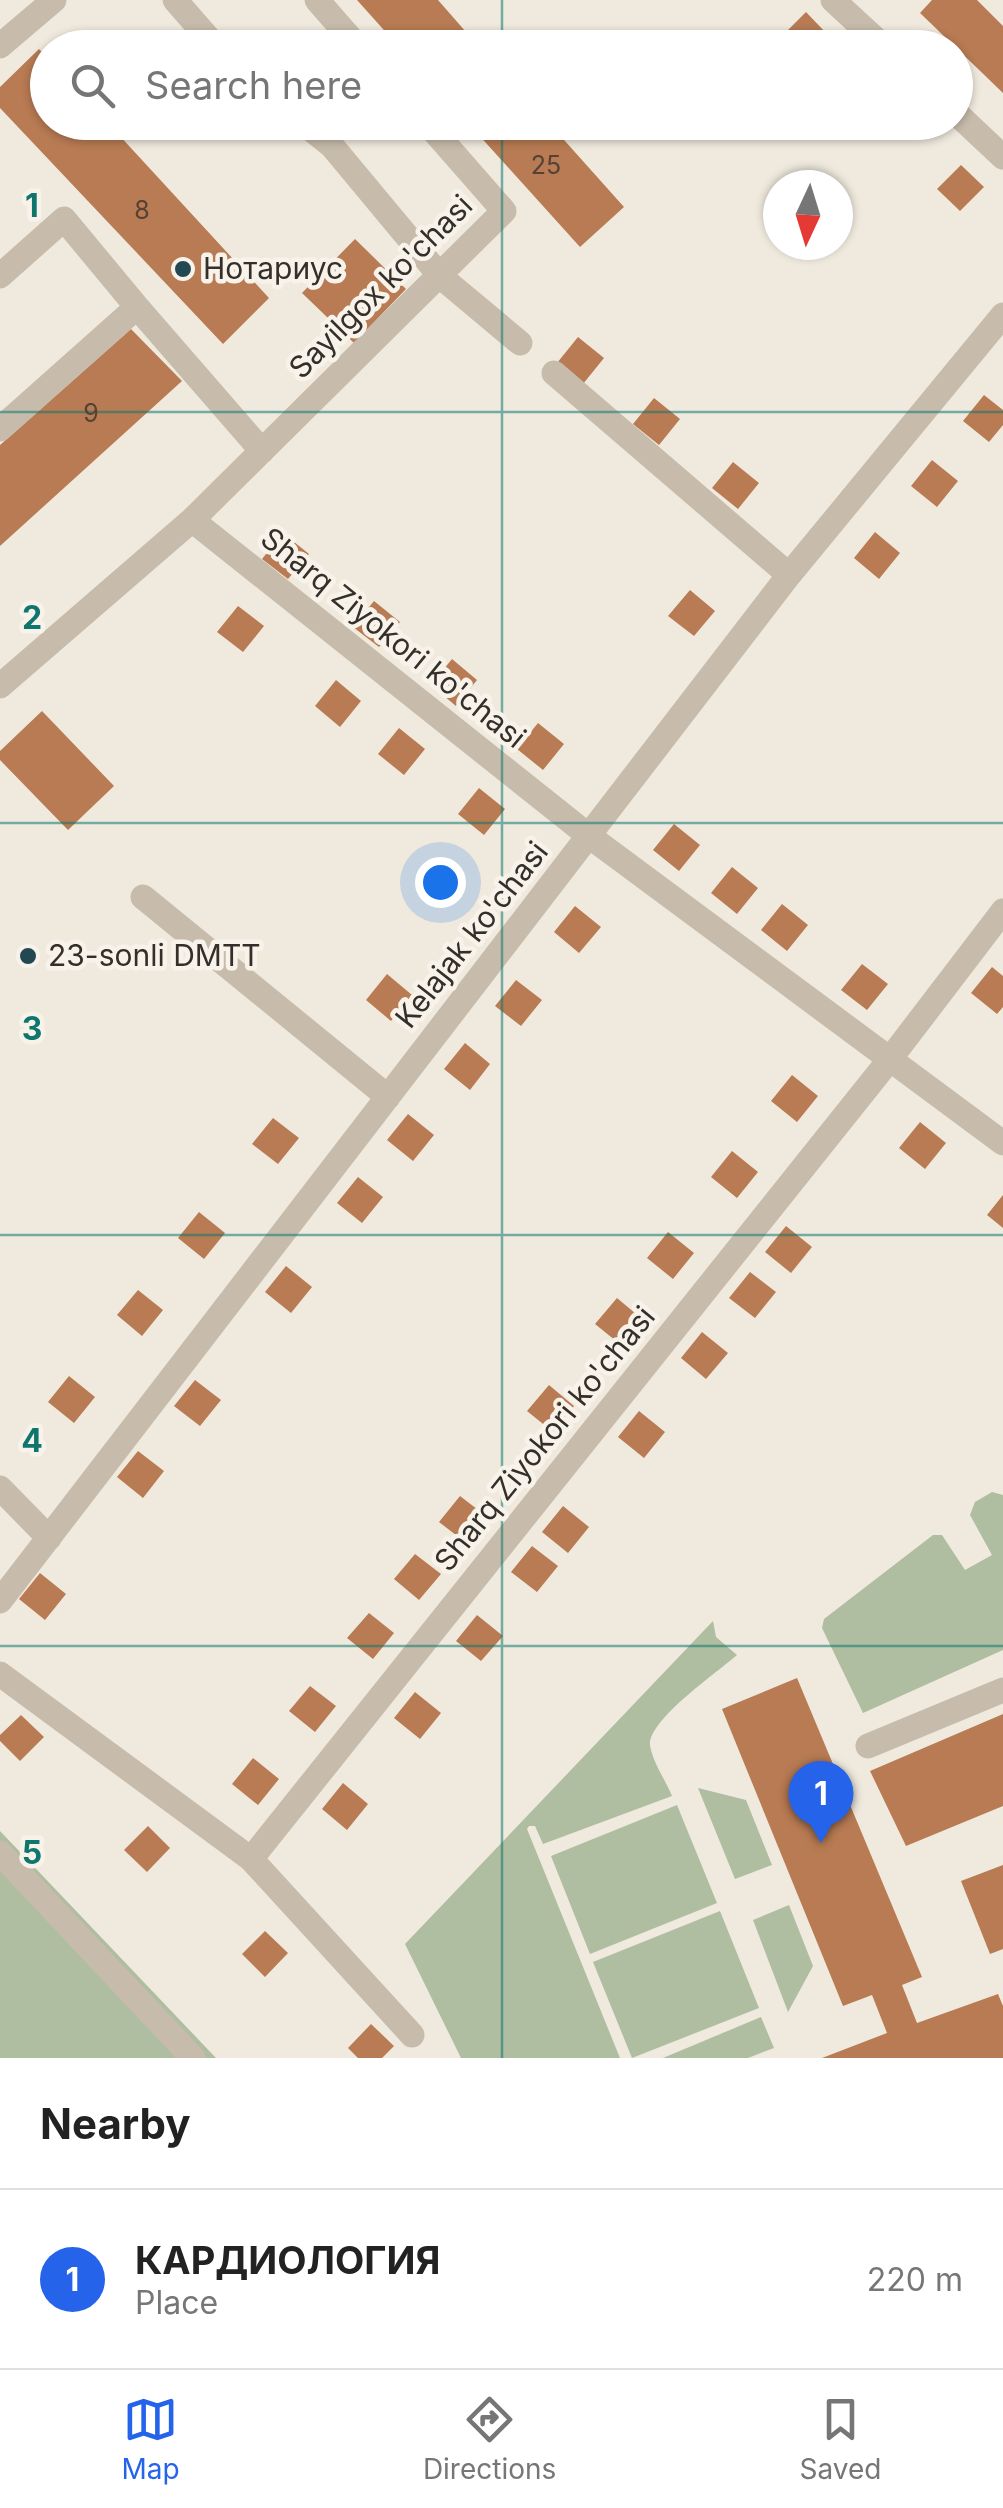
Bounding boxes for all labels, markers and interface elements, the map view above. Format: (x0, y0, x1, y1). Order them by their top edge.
search box (30, 30, 973, 140)
icon: search (65, 58, 120, 113)
text: Search here (145, 62, 362, 108)
house number: 25 (531, 150, 561, 180)
north arrow (763, 170, 853, 260)
text: 1 (25, 186, 39, 225)
street label: Sayilgox ko'chasi (281, 187, 479, 385)
house number: 8 (134, 195, 150, 225)
place label: Нотариус (203, 250, 343, 286)
marker: Нотариус (172, 258, 194, 280)
house number: 9 (83, 398, 99, 428)
street label: Sharq Ziyokori ko'chasi (254, 519, 533, 755)
text: 2 (22, 598, 42, 637)
street label: Kelajak ko'chasi (387, 834, 555, 1035)
your location (415, 857, 466, 908)
place label: 23-sonli DMTT (48, 937, 261, 973)
marker: 23-sonli DMTT (17, 945, 39, 967)
text: 3 (22, 1009, 42, 1048)
street label: Sharq Ziyokori ko'chasi (426, 1299, 662, 1578)
text: 4 (21, 1421, 43, 1460)
pin: 1 (788, 1760, 854, 1843)
text: 5 (22, 1833, 42, 1872)
text: Nearby (40, 2098, 191, 2149)
text: КАРДИОЛОГИЯ (135, 2237, 440, 2283)
text: 1 (66, 2260, 79, 2299)
text: 220 m (867, 2260, 963, 2299)
text: Place (135, 2283, 218, 2322)
tab: Map (122, 2392, 180, 2486)
tab: Directions (423, 2392, 556, 2486)
tab: Saved (799, 2392, 881, 2486)

